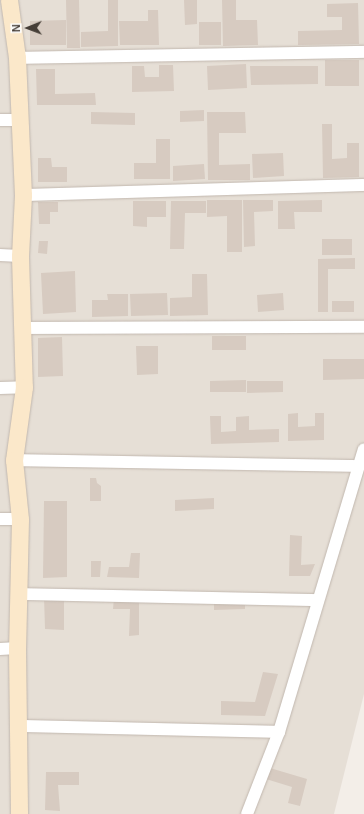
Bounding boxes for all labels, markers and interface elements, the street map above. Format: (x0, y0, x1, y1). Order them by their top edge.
north arrow (8, 8, 48, 48)
text: N (10, 24, 22, 32)

